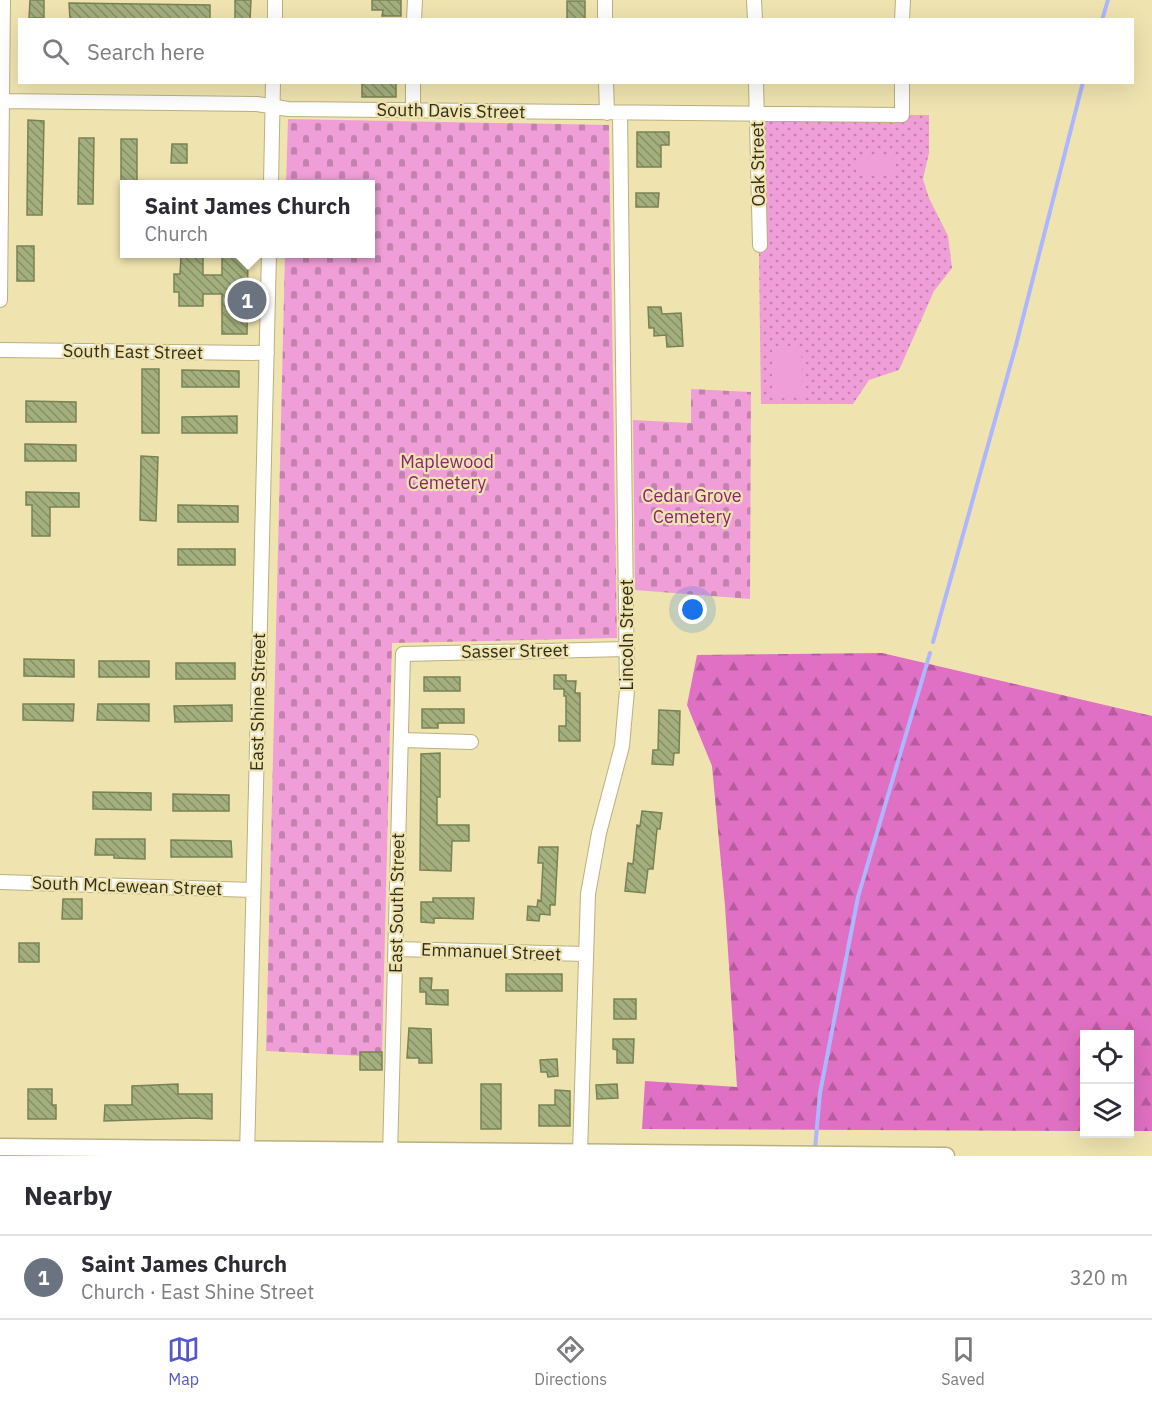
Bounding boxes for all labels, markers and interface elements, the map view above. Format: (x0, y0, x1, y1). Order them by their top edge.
search box (18, 18, 1134, 84)
icon: search (39, 35, 72, 68)
text: Search here (87, 37, 205, 66)
street label: South Davis Street (376, 98, 526, 123)
street label: Oak Street (745, 121, 770, 207)
popup (120, 180, 375, 258)
text: Saint James Church (144, 191, 351, 220)
text: Church (144, 220, 208, 247)
pin: 1 (228, 278, 266, 322)
street label: South East Street (63, 339, 203, 364)
park label: Maplewood Cemetery (400, 450, 494, 494)
park label: Cedar Grove Cemetery (642, 484, 742, 528)
street label: Lincoln Street (615, 579, 638, 691)
your location (678, 595, 707, 624)
street label: East Shine Street (245, 633, 270, 771)
street label: Sasser Street (461, 638, 569, 663)
street label: East South Street (384, 833, 409, 973)
street label: South McLewean Street (31, 871, 223, 900)
street label: Emmanuel Street (420, 938, 562, 965)
map controls (1080, 1030, 1134, 1138)
button: locate (1080, 1030, 1134, 1084)
button: layers (1080, 1084, 1134, 1138)
text: Nearby (24, 1178, 112, 1212)
text: Saint James Church (81, 1249, 287, 1278)
text: 1 (38, 1264, 50, 1291)
text: 320 m (1070, 1264, 1128, 1291)
text: Church · East Shine Street (81, 1278, 314, 1305)
tab: Map (167, 1333, 200, 1389)
tab: Directions (534, 1333, 607, 1389)
tab: Saved (941, 1333, 985, 1389)

